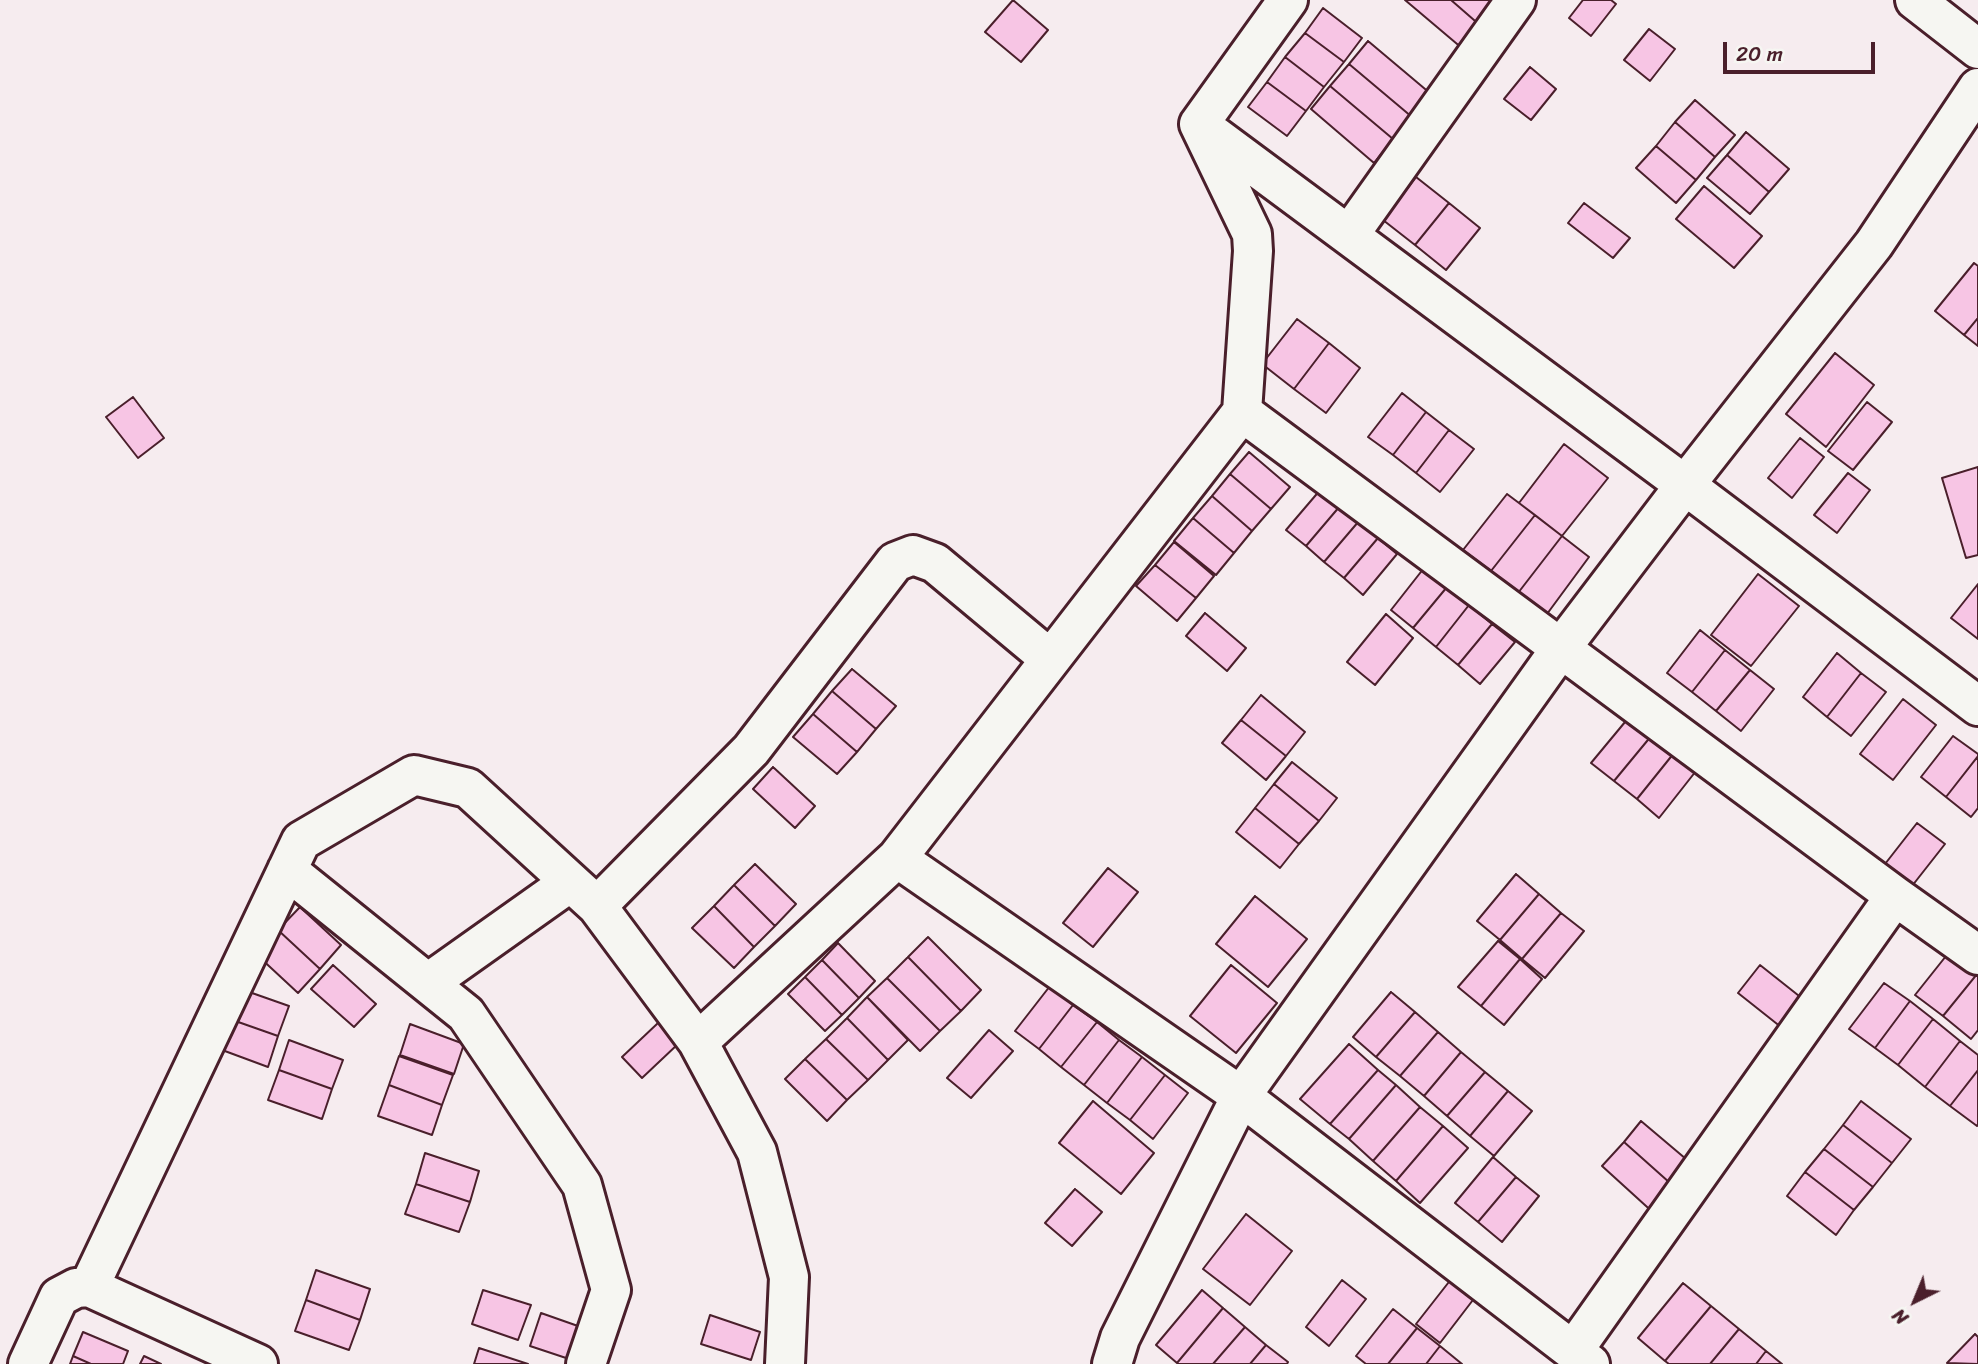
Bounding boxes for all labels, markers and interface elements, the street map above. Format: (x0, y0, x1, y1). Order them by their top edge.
scale bar (1726, 28, 1878, 72)
text: 20 m (1736, 35, 1783, 73)
north arrow (1880, 1266, 1950, 1336)
text: N (1884, 1300, 1916, 1333)

